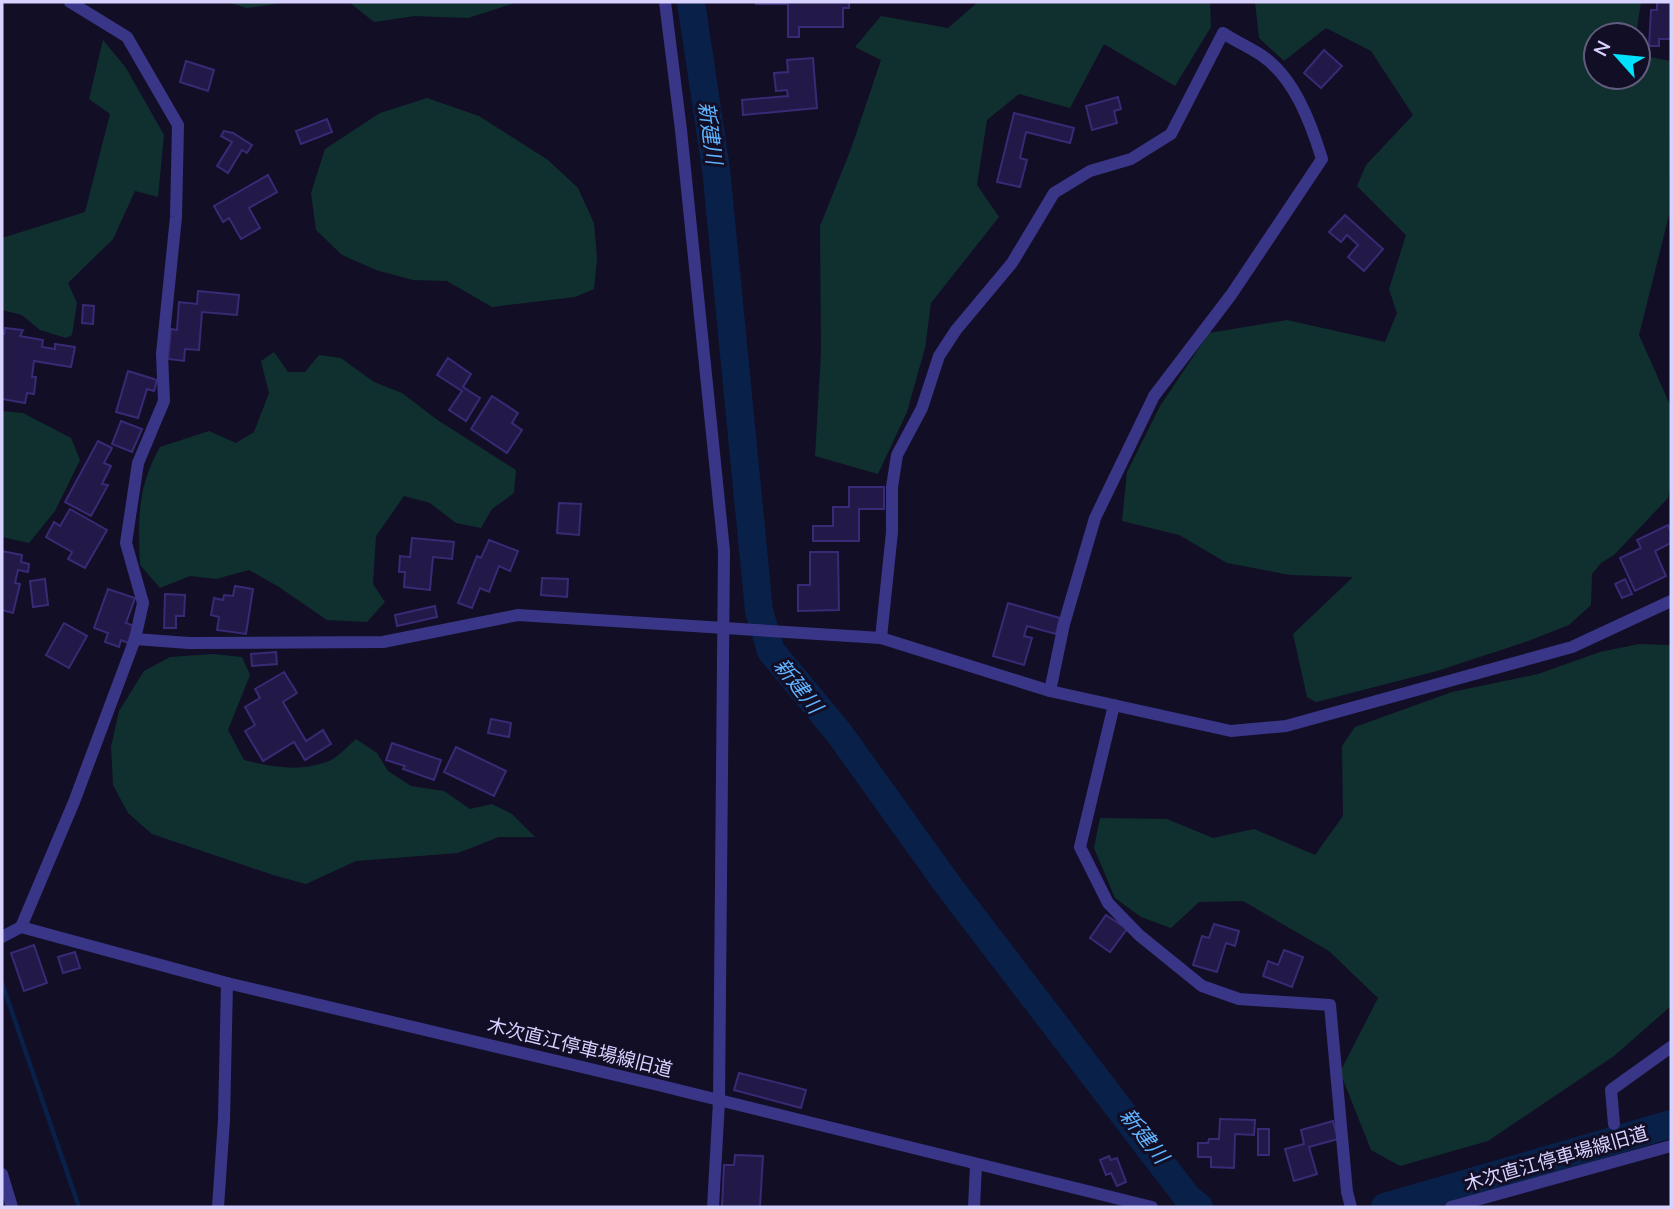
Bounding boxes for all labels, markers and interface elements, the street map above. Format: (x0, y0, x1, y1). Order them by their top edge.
north arrow (1582, 21, 1652, 91)
text: N (1588, 36, 1618, 61)
water label: 新建川 (692, 100, 729, 168)
water label: 新建川 (768, 653, 830, 721)
street label: 木次直江停車場線旧道 (484, 1012, 675, 1084)
water label: 新建川 (1114, 1103, 1176, 1171)
street label: 木次直江停車場線旧道 (1461, 1120, 1651, 1198)

